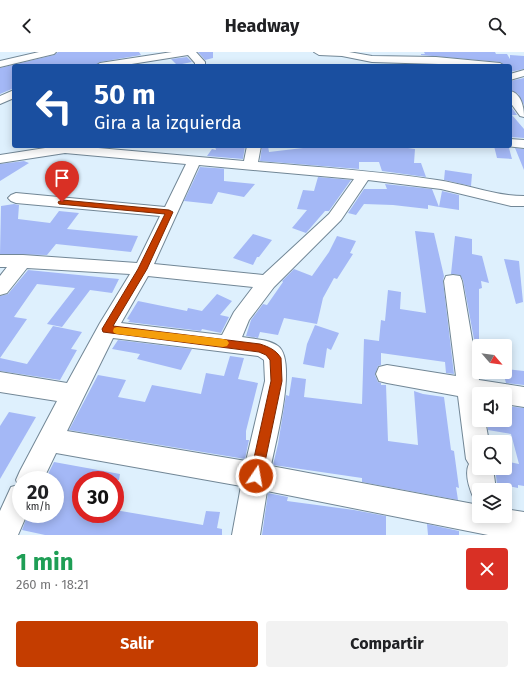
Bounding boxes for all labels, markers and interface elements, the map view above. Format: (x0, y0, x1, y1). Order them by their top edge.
icon: back (16, 15, 38, 37)
text: Headway (225, 15, 299, 37)
icon: search (486, 15, 508, 37)
text: 50 m (94, 78, 156, 111)
icon: left (28, 80, 80, 132)
text: Gira a la izquierda (94, 112, 242, 134)
pin (45, 161, 79, 202)
icon: arrive (51, 167, 73, 189)
north arrow (472, 339, 512, 379)
map controls (472, 339, 512, 523)
button: sound (472, 387, 512, 427)
button: search (472, 435, 512, 475)
position arrow (235, 455, 277, 497)
speed limit sign: 30 (72, 471, 124, 523)
text: 20 (27, 480, 49, 504)
button: layers (472, 483, 512, 523)
text: km/h (26, 501, 50, 513)
text: 1 min (16, 548, 74, 576)
button: close (466, 548, 508, 590)
text: 260 m · 18:21 (16, 577, 89, 592)
button: Salir (16, 621, 258, 667)
button: Compartir (266, 621, 508, 667)

